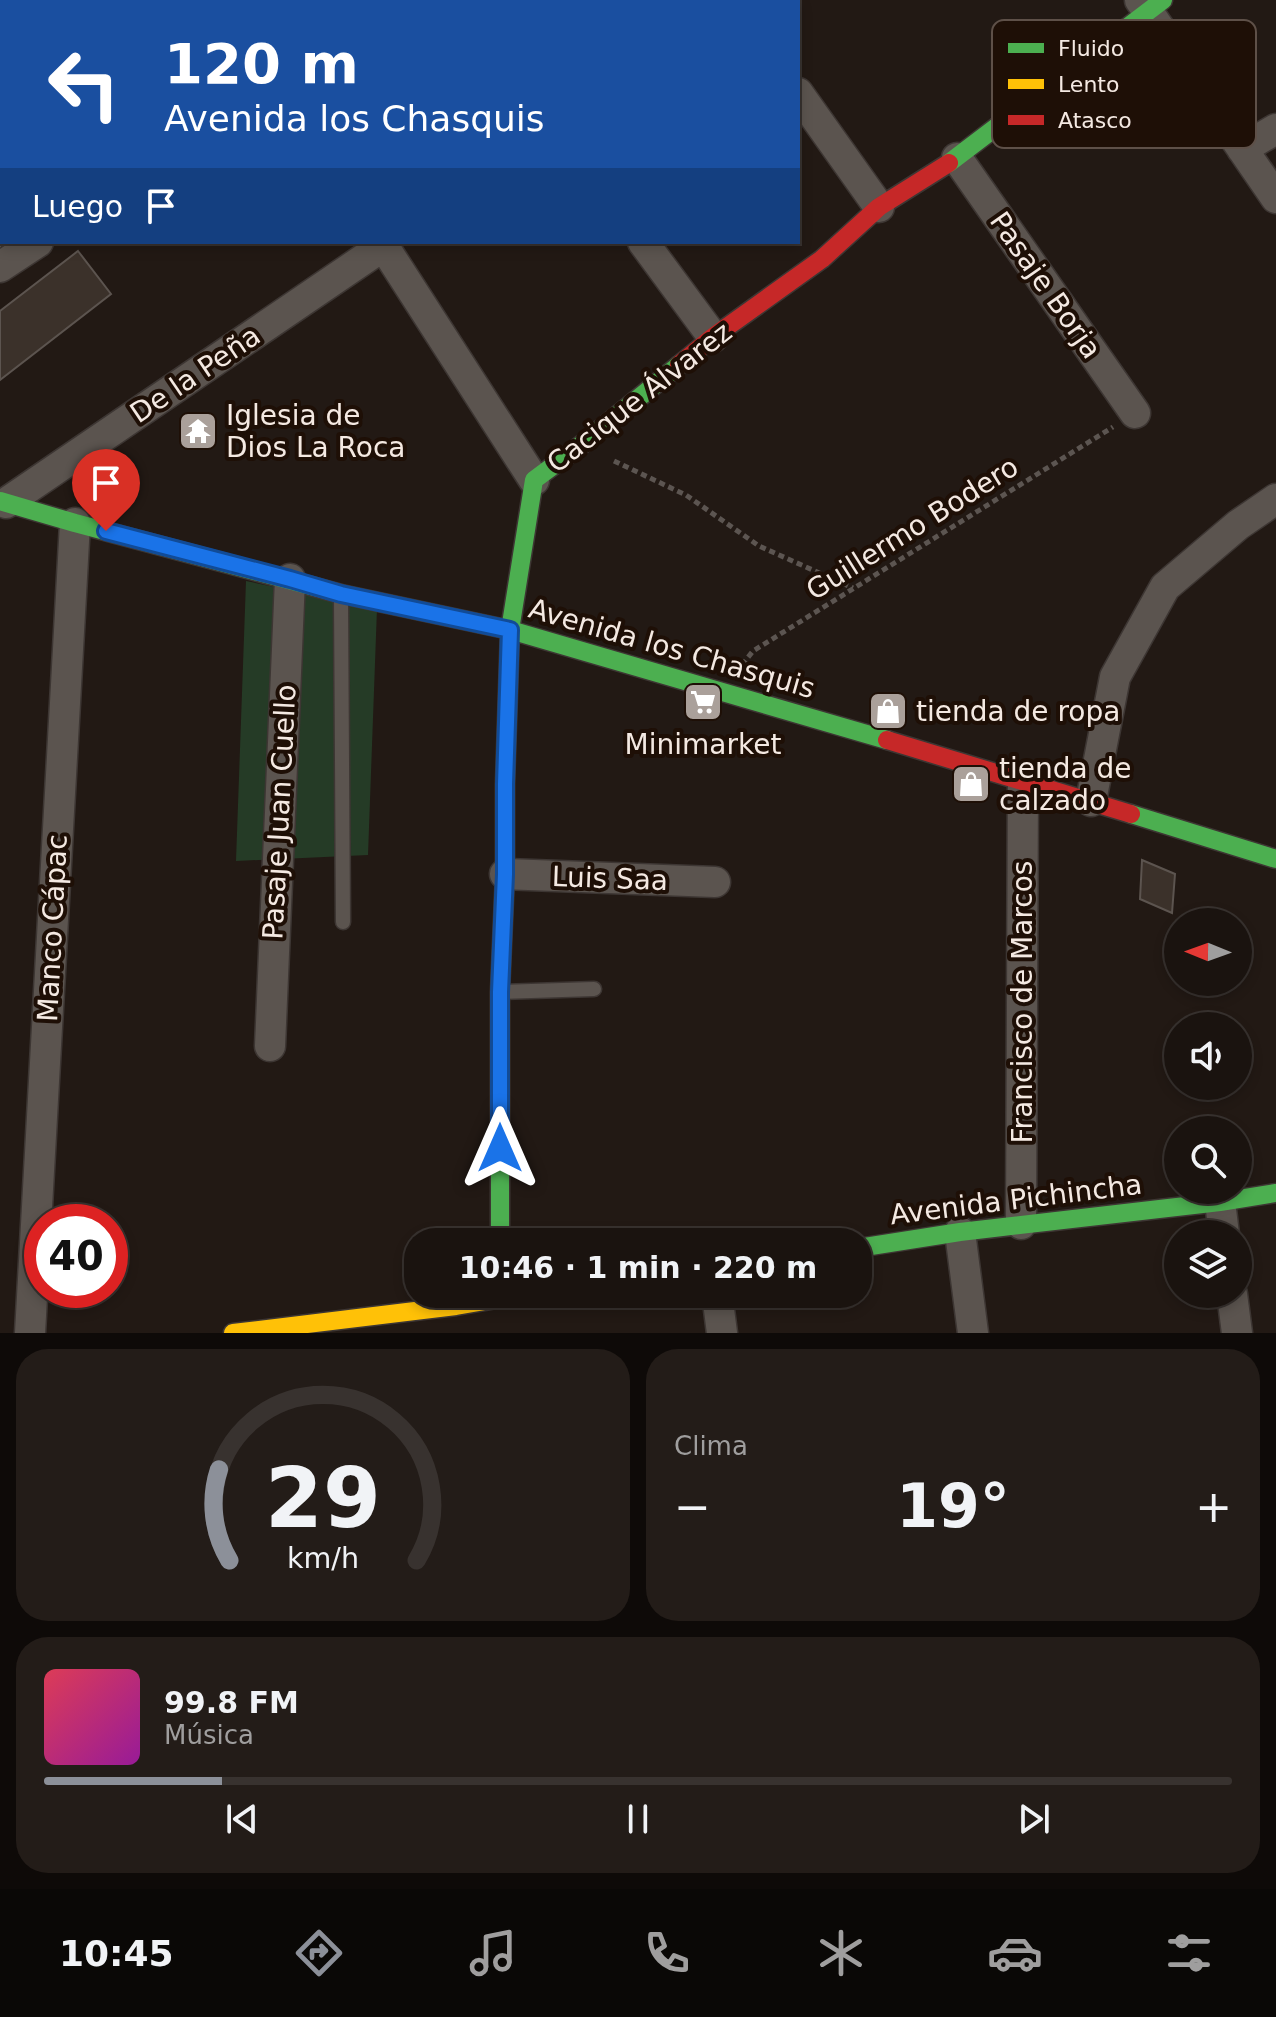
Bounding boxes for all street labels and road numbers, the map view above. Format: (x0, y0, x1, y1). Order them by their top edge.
street label: Pasaje Borja (983, 206, 1108, 365)
street label: Cacique Álvarez (540, 314, 738, 480)
street label: De la Peña (124, 319, 266, 430)
street label: Guillermo Bodero (800, 450, 1024, 607)
street label: Avenida los Chasquis (525, 592, 819, 705)
street label: Pasaje Juan Cuello (256, 684, 303, 940)
street label: Manco Cápac (31, 834, 74, 1023)
street label: Luis Saa (551, 860, 669, 897)
street label: Francisco de Marcos (1006, 861, 1039, 1143)
street label: Avenida Pichincha (888, 1168, 1144, 1231)

